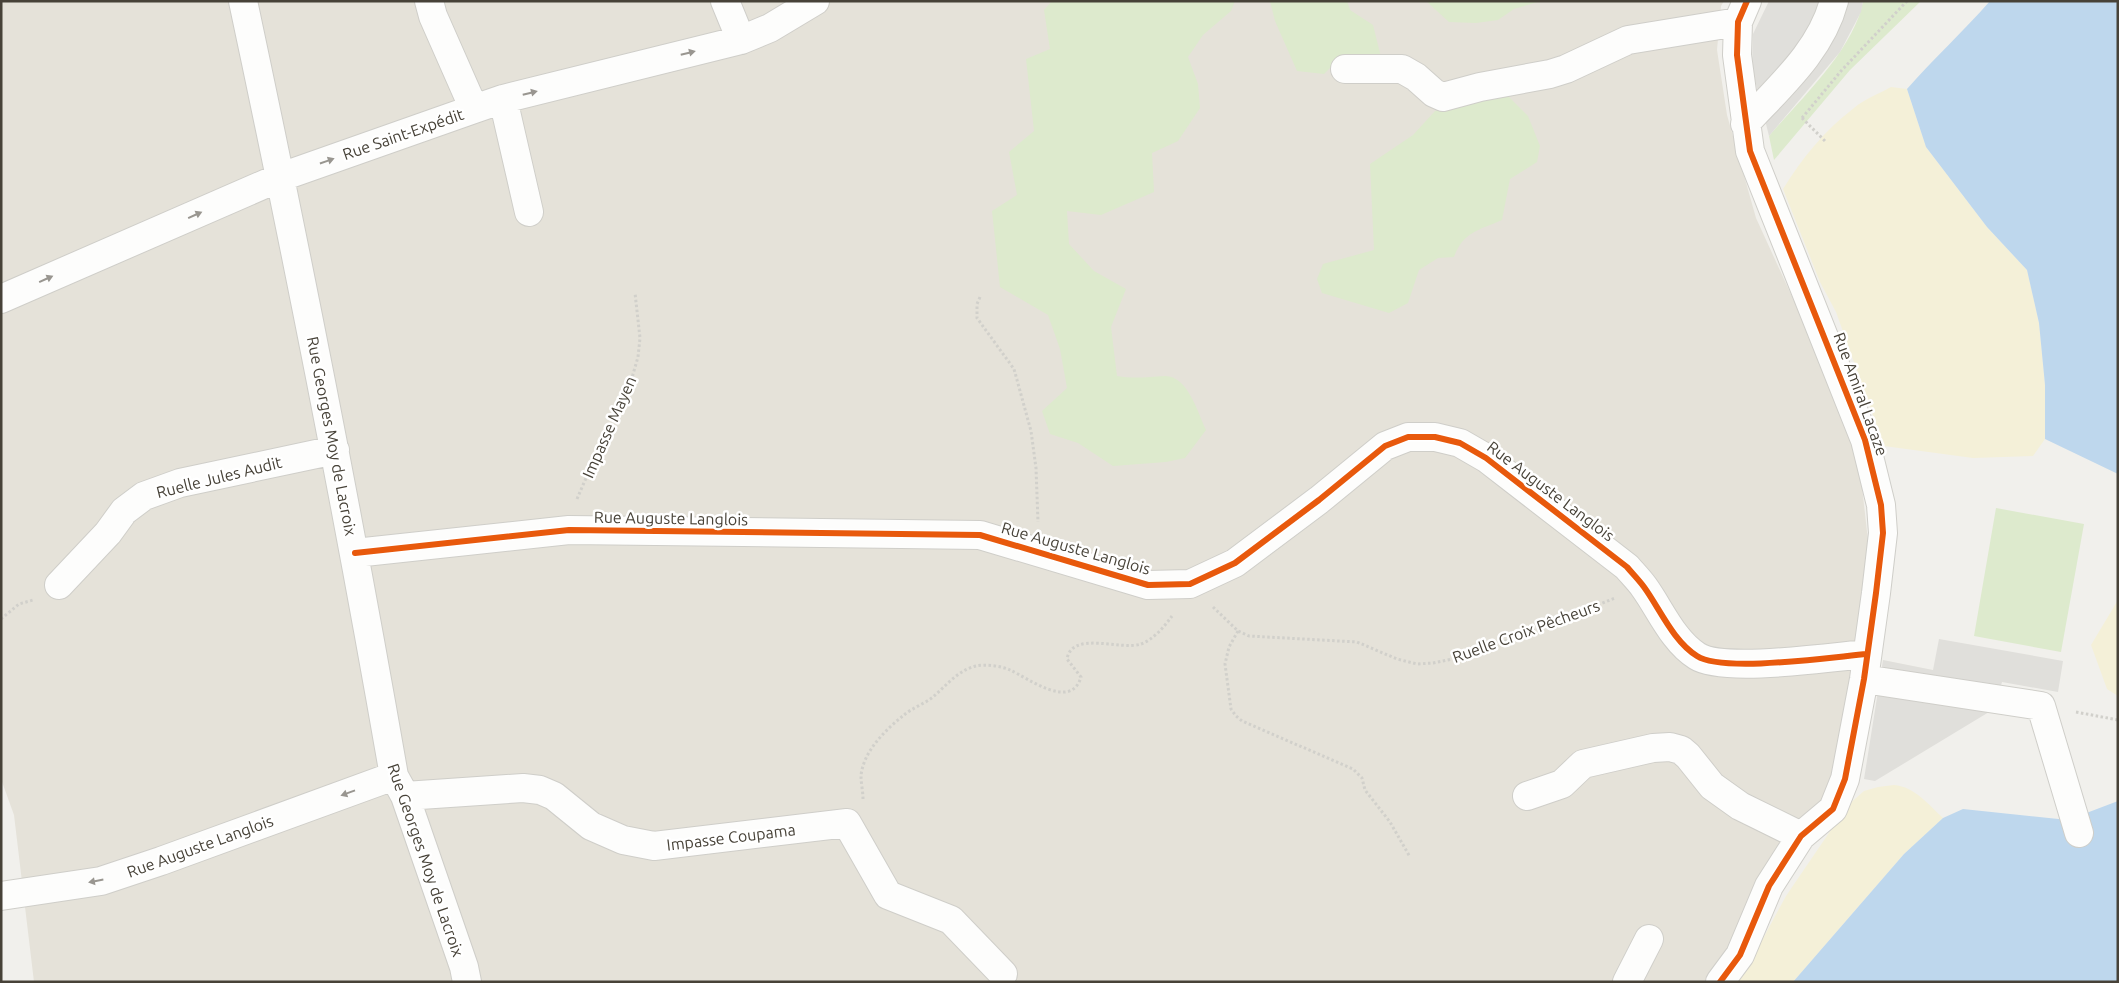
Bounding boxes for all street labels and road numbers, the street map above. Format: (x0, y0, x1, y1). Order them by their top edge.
street label: Rue Saint-Expédit (340, 105, 466, 163)
street label: Rue Amiral Lacaze (1830, 330, 1892, 458)
street label: Rue Georges Moy de Lacroix (304, 335, 360, 537)
street label: Impasse Mayen (578, 373, 640, 481)
street label: Rue Auguste Langlois (1484, 437, 1618, 545)
street label: Ruelle Jules Audit (154, 453, 284, 501)
street label: Rue Auguste Langlois (594, 508, 748, 528)
street label: Rue Auguste Langlois (999, 518, 1153, 578)
street label: Ruelle Croix Pêcheurs (1450, 596, 1602, 666)
street label: Rue Georges Moy de Lacroix (384, 761, 468, 959)
street label: Rue Auguste Langlois (124, 811, 276, 881)
street label: Impasse Coupama (665, 820, 797, 854)

